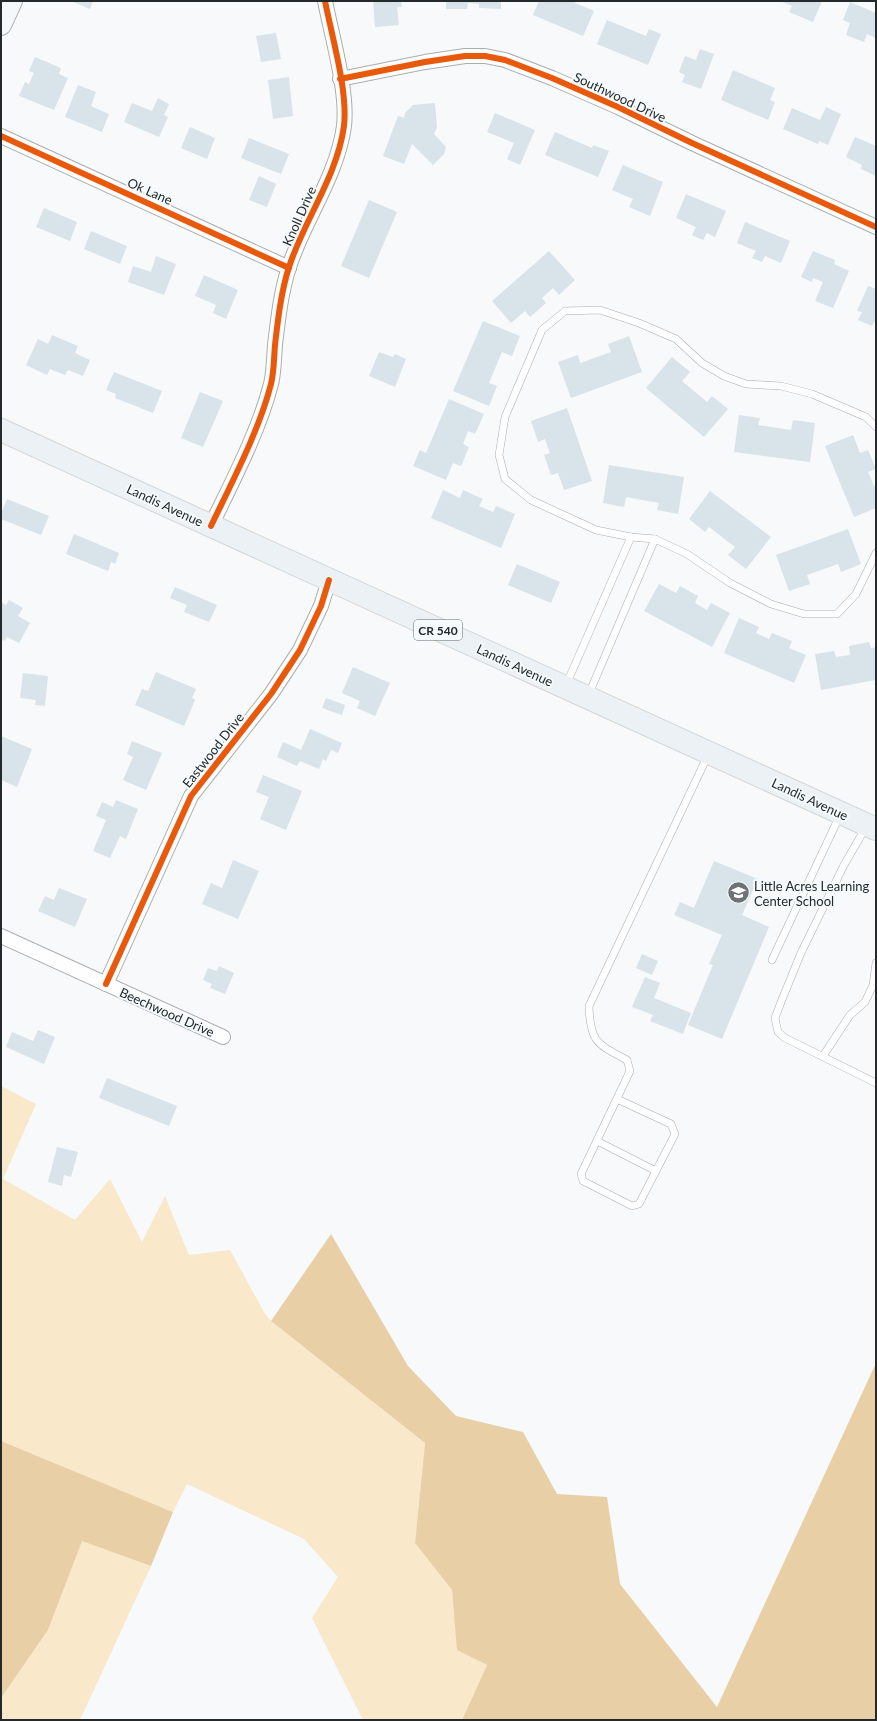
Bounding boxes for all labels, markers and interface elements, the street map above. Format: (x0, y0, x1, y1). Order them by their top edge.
street label: Southwood Drive (571, 69, 669, 125)
street label: Ok Lane (125, 174, 175, 208)
street label: Knoll Drive (279, 184, 319, 248)
street label: Landis Avenue (124, 480, 206, 530)
road number: CR 540 (414, 620, 462, 640)
street label: Landis Avenue (474, 640, 556, 690)
street label: Eastwood Drive (179, 709, 247, 791)
street label: Landis Avenue (769, 774, 851, 824)
place label: Little Acres Learning Center School (754, 878, 870, 909)
school or university icon: Little Acres Learning Center School (726, 880, 752, 906)
street label: Beechwood Drive (117, 984, 217, 1040)

